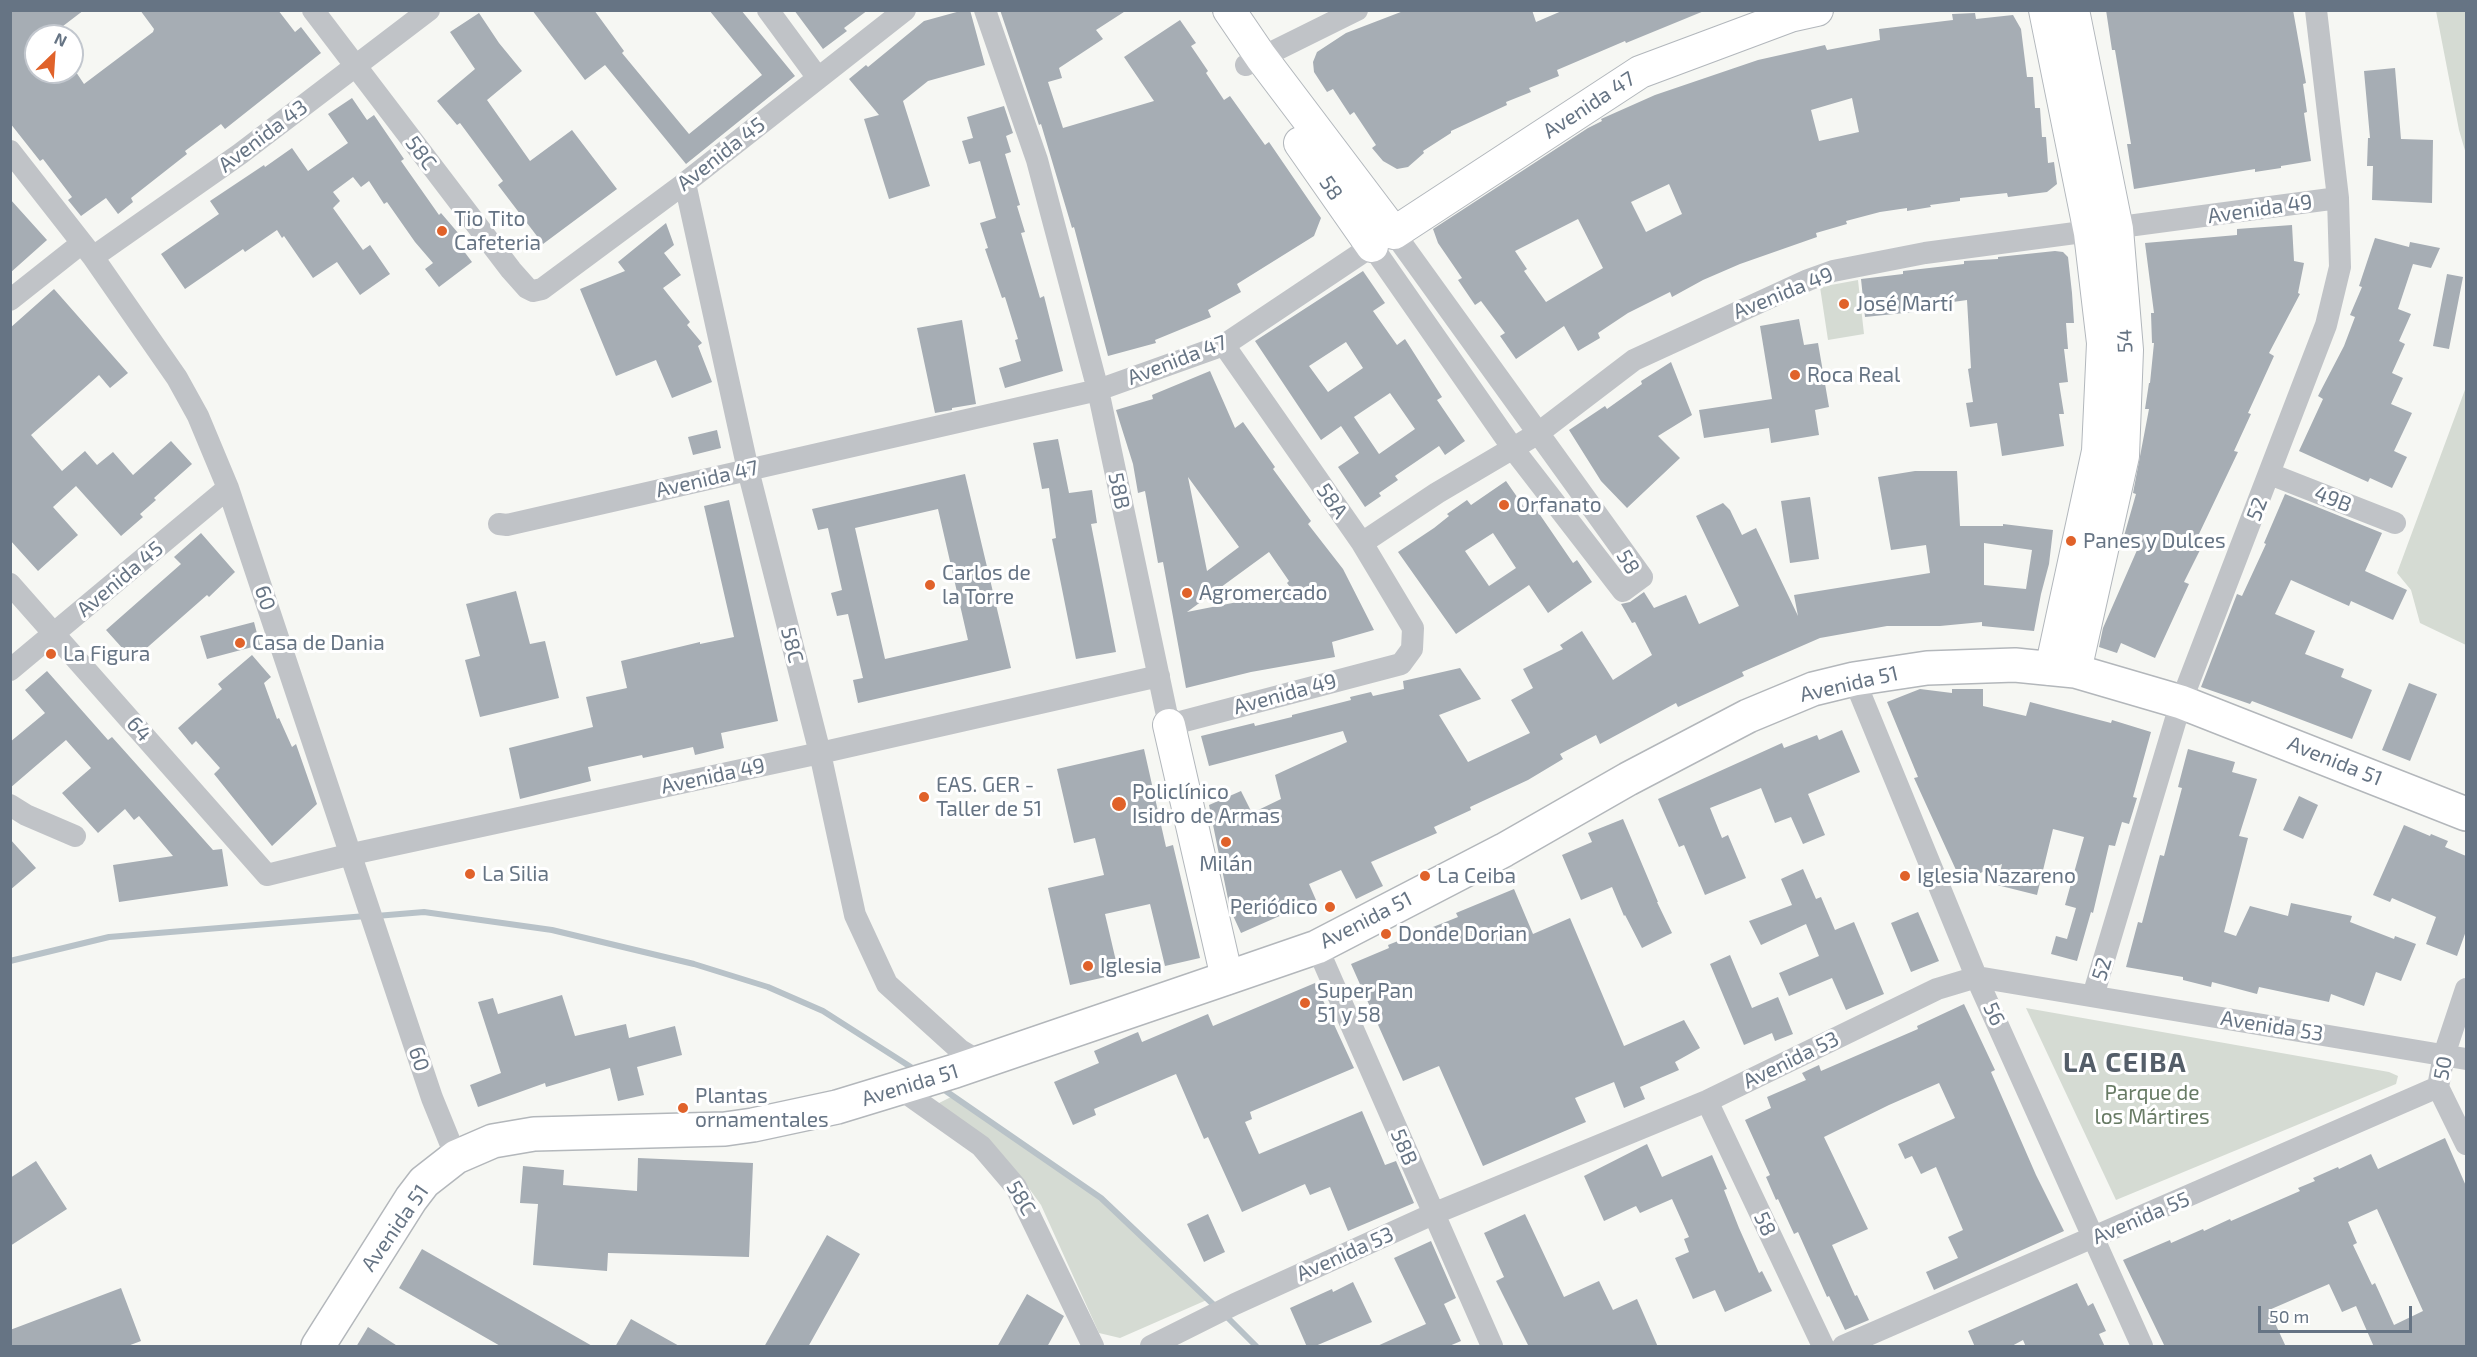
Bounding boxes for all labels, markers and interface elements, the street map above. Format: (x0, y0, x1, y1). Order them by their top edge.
north arrow (24, 24, 84, 84)
text: N (52, 28, 70, 50)
street label: Avenida 47 (1538, 66, 1640, 144)
street label: Avenida 43 (213, 94, 313, 178)
street label: Avenida 45 (672, 112, 770, 196)
street label: 58C (400, 131, 442, 175)
street label: 58 (1314, 171, 1348, 205)
street label: Avenida 49 (2206, 189, 2314, 229)
place label: Tio Tito Cafeteria (454, 206, 541, 256)
marker: Tio Tito Cafeteria (435, 224, 449, 238)
street label: Avenida 49 (1729, 262, 1837, 324)
place label: José Martí (1856, 291, 1953, 317)
marker: José Martí (1837, 297, 1851, 311)
street label: 54 (2112, 328, 2138, 354)
street label: Avenida 47 (1124, 330, 1230, 390)
place label: Roca Real (1807, 362, 1900, 388)
marker: Roca Real (1788, 368, 1802, 382)
street label: Avenida 47 (653, 455, 761, 503)
street label: 58B (1103, 470, 1135, 512)
street label: 58A (1311, 479, 1353, 523)
street label: 49B (2311, 480, 2355, 518)
place label: Orfanato (1516, 492, 1602, 518)
street label: 52 (2241, 494, 2273, 524)
marker: Orfanato (1497, 498, 1511, 512)
place label: Panes y Dulces (2083, 528, 2226, 554)
marker: Panes y Dulces (2064, 534, 2078, 548)
street label: Avenida 45 (72, 536, 168, 622)
street label: 58 (1611, 545, 1645, 579)
place label: Carlos de la Torre (942, 560, 1031, 610)
marker: Carlos de la Torre (923, 578, 937, 592)
place label: Agromercado (1199, 580, 1327, 606)
street label: 60 (249, 582, 281, 614)
marker: Agromercado (1180, 586, 1194, 600)
street label: 58C (775, 624, 809, 666)
place label: Casa de Dania (252, 630, 385, 656)
marker: Casa de Dania (233, 636, 247, 650)
place label: La Figura (63, 641, 150, 667)
marker: La Figura (44, 647, 58, 661)
street label: Avenida 51 (1797, 660, 1901, 708)
street label: Avenida 49 (1231, 668, 1339, 720)
street label: 64 (121, 711, 157, 747)
street label: Avenida 51 (2284, 731, 2386, 791)
street label: Avenida 49 (659, 753, 767, 799)
place label: EAS. GER - Taller de 51 (936, 772, 1042, 822)
place label: Policlínico Isidro de Armas (1132, 779, 1280, 829)
marker: EAS. GER - Taller de 51 (917, 790, 931, 804)
marker: Policlínico Isidro de Armas (1110, 795, 1128, 813)
marker: Milán (1219, 835, 1233, 849)
place label: Milán (1199, 851, 1253, 877)
place label: La Silia (482, 861, 549, 887)
place label: La Ceiba (1437, 863, 1516, 889)
place label: Iglesia Nazareno (1917, 863, 2076, 889)
marker: La Silia (463, 867, 477, 881)
marker: La Ceiba (1418, 869, 1432, 883)
marker: Iglesia Nazareno (1898, 869, 1912, 883)
street label: Avenida 51 (1316, 886, 1416, 954)
place label: Periódico (1230, 894, 1318, 920)
marker: Periódico (1323, 900, 1337, 914)
place label: Donde Dorian (1398, 921, 1527, 947)
marker: Donde Dorian (1379, 927, 1393, 941)
place label: Iglesia (1100, 953, 1162, 979)
street label: 52 (2087, 954, 2117, 984)
marker: Iglesia (1081, 959, 1095, 973)
place label: Super Pan 51 y 58 (1317, 978, 1413, 1028)
marker: Super Pan 51 y 58 (1298, 996, 1312, 1010)
street label: 56 (1978, 998, 2010, 1030)
street label: Avenida 53 (2219, 1005, 2325, 1047)
street label: Avenida 53 (1739, 1026, 1843, 1094)
street label: 60 (403, 1043, 435, 1075)
district label: LA CEIBA (2063, 1047, 2187, 1079)
street label: 50 (2429, 1054, 2457, 1082)
street label: Avenida 51 (858, 1058, 962, 1112)
park label: Parque de los Mártires (2094, 1080, 2210, 1130)
place label: Plantas ornamentales (695, 1083, 829, 1133)
marker: Plantas ornamentales (676, 1101, 690, 1115)
street label: 58B (1385, 1125, 1423, 1169)
street label: 58C (1001, 1176, 1041, 1220)
street label: Avenida 51 (356, 1180, 434, 1276)
street label: Avenida 55 (2089, 1186, 2193, 1250)
street label: 58 (1749, 1208, 1781, 1240)
street label: Avenida 53 (1293, 1221, 1397, 1287)
scale bar (2261, 1294, 2416, 1332)
text: 50 m (2269, 1305, 2309, 1327)

